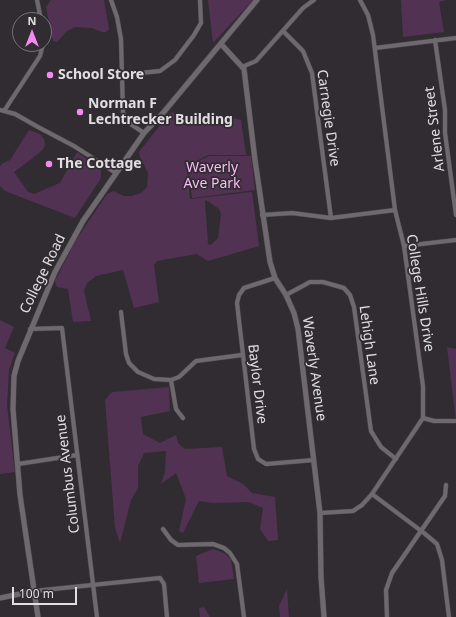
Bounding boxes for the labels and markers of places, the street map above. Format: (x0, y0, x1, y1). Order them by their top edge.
place label: School Store (58, 67, 144, 83)
marker: School Store (45, 70, 55, 80)
place label: Norman F Lechtrecker Building (88, 96, 233, 128)
marker: Norman F Lechtrecker Building (75, 107, 85, 117)
place label: The Cottage (57, 156, 142, 172)
marker: The Cottage (44, 159, 54, 169)

